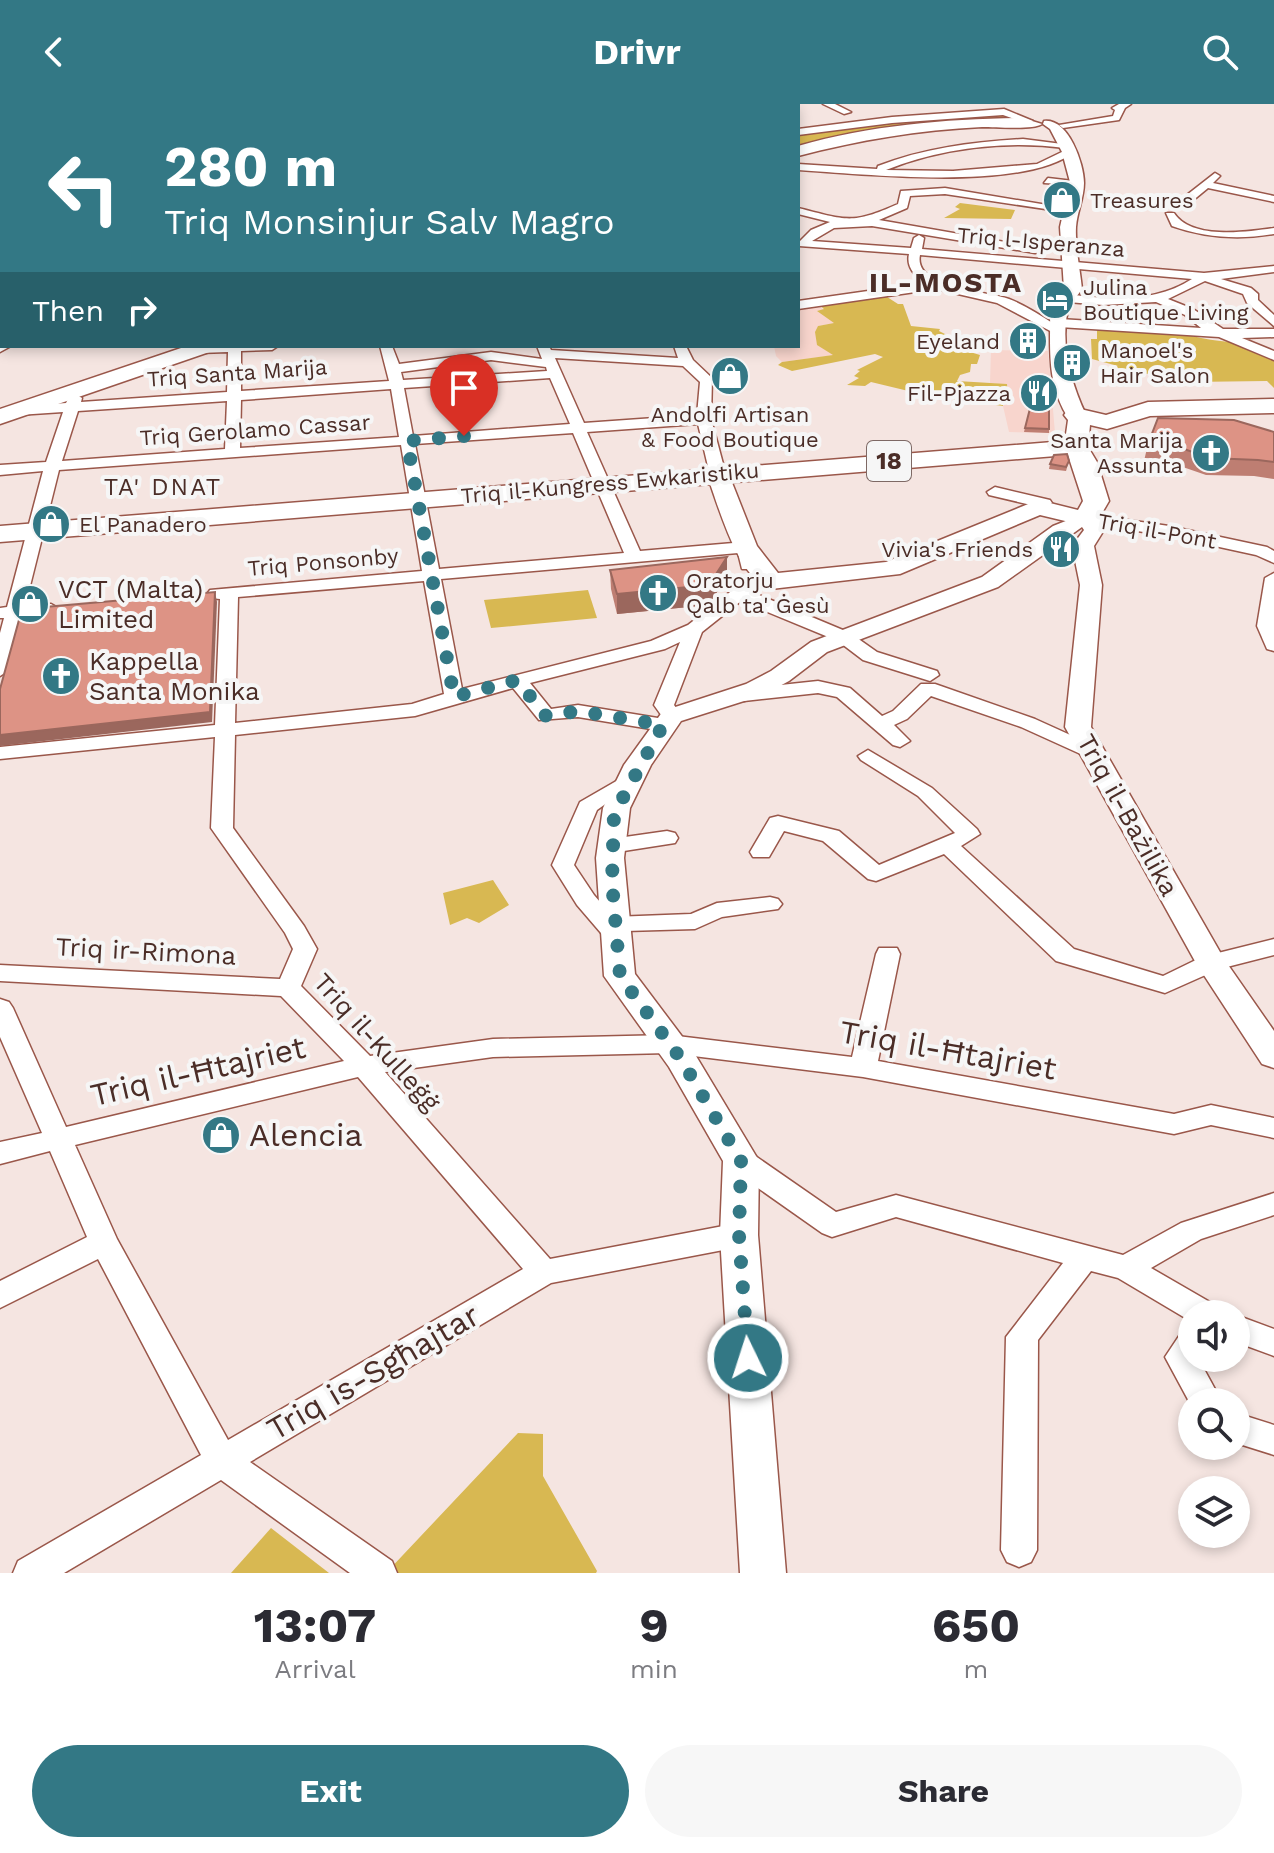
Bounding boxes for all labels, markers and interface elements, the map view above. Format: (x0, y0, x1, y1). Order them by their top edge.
icon: back (32, 30, 76, 74)
icon: search (1198, 30, 1242, 74)
text: Drivr (593, 31, 681, 73)
text: 280 m (164, 134, 337, 200)
icon: left (32, 136, 136, 240)
shop icon: Treasures (1041, 179, 1083, 221)
place label: Treasures (1090, 188, 1194, 213)
text: Triq Monsinjur Salv Magro (164, 201, 615, 243)
street label: Triq l-Isperanza (956, 222, 1126, 262)
district label: IL-MOSTA (869, 266, 1023, 299)
place label: Julina Boutique Living (1083, 275, 1249, 325)
hotel icon: Julina Boutique Living (1034, 279, 1076, 321)
icon: right (120, 288, 164, 332)
text: Then (32, 293, 104, 328)
building icon: Eyeland (1007, 320, 1049, 362)
place label: Eyeland (916, 329, 1000, 354)
place label: Manoel's Hair Salon (1100, 338, 1210, 388)
building icon: Manoel's Hair Salon (1051, 342, 1093, 384)
street label: Triq Santa Marija (146, 354, 328, 392)
pin (430, 354, 498, 436)
shop icon: Andolfi Artisan & Food Boutique (709, 355, 751, 397)
icon: arrive (442, 366, 486, 410)
restaurant icon: Fil-Pjazza (1018, 372, 1060, 414)
place label: Fil-Pjazza (907, 381, 1011, 406)
place label: Andolfi Artisan & Food Boutique (641, 402, 819, 452)
street label: Triq Gerolamo Cassar (139, 409, 371, 451)
place label: Santa Marija Assunta (1050, 428, 1183, 478)
church icon: Santa Marija Assunta (1190, 432, 1232, 474)
road number: 18 (867, 441, 911, 481)
street label: Triq il-Kungress Ewkaristiku (460, 457, 760, 509)
district label: TA' DNAT (104, 473, 222, 501)
shop icon: El Panadero (30, 503, 72, 545)
street label: Triq il-Pont (1096, 508, 1218, 554)
place label: El Panadero (79, 512, 207, 537)
restaurant icon: Vivia's Friends (1040, 528, 1082, 570)
place label: Vivia's Friends (881, 537, 1033, 562)
street label: Triq Ponsonby (247, 543, 400, 581)
place label: Oratorju Qalb ta' Ġesù (686, 568, 830, 618)
church icon: Oratorju Qalb ta' Ġesù (637, 572, 679, 614)
place label: VCT (Malta) Limited (58, 574, 203, 634)
shop icon: VCT (Malta) Limited (9, 583, 51, 625)
place label: Kappella Santa Monika (89, 646, 260, 706)
church icon: Kappella Santa Monika (40, 655, 82, 697)
street label: Triq il-Bażilika (1071, 729, 1185, 901)
street label: Triq ir-Rimona (55, 931, 237, 971)
street label: Triq il-Kulleġġ (307, 967, 447, 1117)
street label: Triq il-Ħtajriet (837, 1012, 1059, 1088)
street label: Triq il-Ħtajriet (87, 1028, 309, 1114)
shop icon: Alencia (200, 1114, 242, 1156)
place label: Alencia (249, 1116, 363, 1154)
street label: Triq is-Sgħajtar (260, 1296, 486, 1448)
map controls (1178, 1300, 1250, 1548)
button: sound (1178, 1300, 1250, 1372)
position arrow (706, 1316, 790, 1400)
button: search (1178, 1388, 1250, 1460)
button: layers (1178, 1476, 1250, 1548)
text: 13:07 (254, 1597, 376, 1654)
text: 9 (639, 1597, 669, 1654)
text: 650 (932, 1597, 1020, 1654)
text: Arrival (274, 1654, 356, 1684)
text: min (630, 1654, 678, 1684)
text: m (964, 1654, 988, 1684)
button: Exit (32, 1745, 629, 1837)
button: Share (645, 1745, 1242, 1837)

